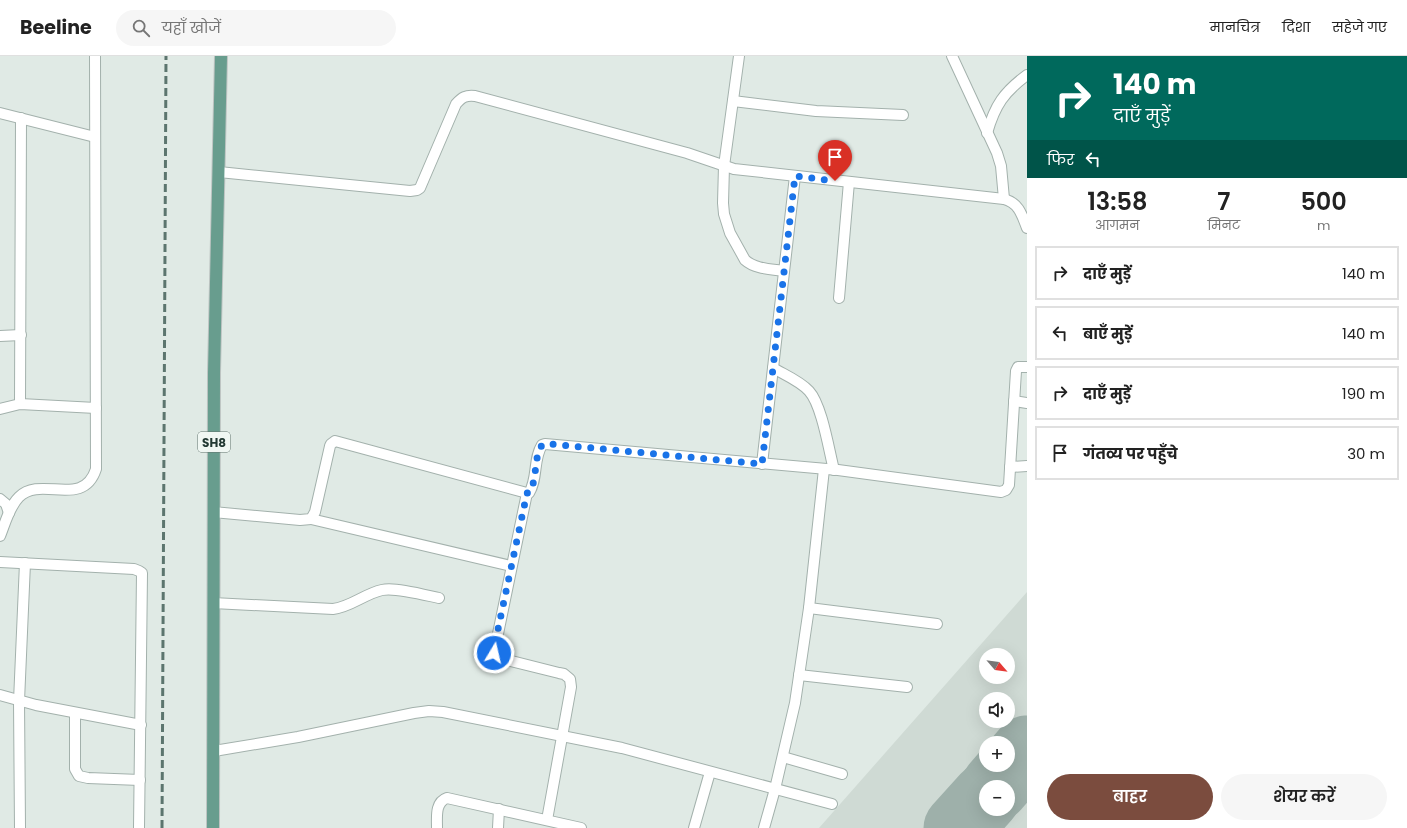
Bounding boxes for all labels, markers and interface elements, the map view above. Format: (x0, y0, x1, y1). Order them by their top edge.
search box (116, 10, 396, 46)
text: Beeline (20, 14, 92, 41)
icon: search (130, 17, 152, 39)
text: यहाँ खोजें (162, 17, 221, 38)
text: मानचित्र (1210, 17, 1260, 37)
text: दिशा (1282, 17, 1310, 37)
text: सहेजे गए (1332, 17, 1387, 37)
text: 140 m (1113, 65, 1196, 104)
icon: right (1047, 72, 1099, 124)
text: दाएँ मुड़ें (1113, 103, 1170, 128)
pin (818, 140, 852, 181)
icon: arrive (824, 146, 846, 168)
icon: left (1082, 148, 1104, 170)
text: फिर (1047, 149, 1074, 170)
text: 13:58 (1087, 185, 1147, 218)
text: 7 (1217, 185, 1230, 218)
text: 500 (1300, 185, 1347, 218)
text: आगमन (1095, 216, 1140, 235)
text: मिनट (1208, 216, 1240, 235)
text: m (1317, 216, 1330, 235)
icon: right (1049, 262, 1071, 284)
text: दाएँ मुड़ें (1083, 263, 1131, 284)
text: 140 m (1342, 263, 1385, 284)
icon: left (1049, 322, 1071, 344)
text: बाएँ मुड़ें (1083, 323, 1132, 344)
text: 140 m (1342, 323, 1385, 344)
icon: right (1049, 382, 1071, 404)
text: दाएँ मुड़ें (1083, 383, 1131, 404)
text: 190 m (1342, 383, 1385, 404)
road number: SH8 (198, 432, 230, 452)
icon: arrive (1049, 442, 1071, 464)
text: गंतव्य पर पहुँचे (1083, 443, 1178, 464)
text: 30 m (1347, 443, 1385, 464)
position arrow (473, 632, 515, 674)
north arrow (979, 648, 1015, 684)
map controls (979, 648, 1015, 816)
button: sound (979, 692, 1015, 728)
button: + (979, 736, 1015, 772)
button: बाहर (1047, 774, 1213, 820)
button: शेयर करें (1221, 774, 1387, 820)
button: − (979, 780, 1015, 816)

